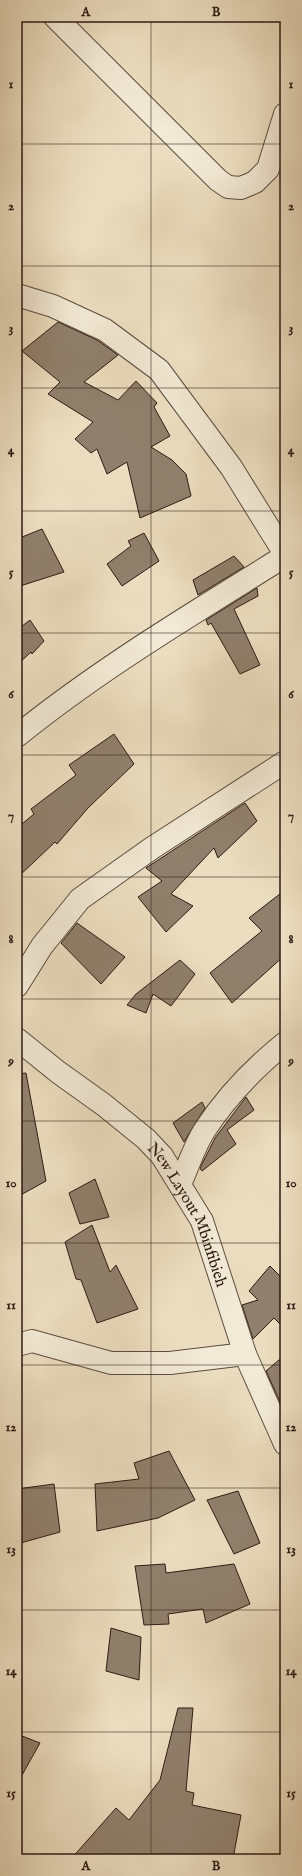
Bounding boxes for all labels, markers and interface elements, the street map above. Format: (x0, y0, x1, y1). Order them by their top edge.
text: A (81, 4, 92, 21)
text: B (212, 4, 221, 21)
text: 1 (9, 76, 14, 93)
text: 1 (289, 76, 294, 93)
text: 2 (8, 198, 14, 215)
text: 2 (288, 198, 294, 215)
text: 3 (9, 320, 14, 337)
text: 3 (289, 320, 294, 337)
text: 4 (8, 442, 15, 459)
text: 4 (288, 442, 295, 459)
text: 5 (9, 564, 14, 581)
text: 5 (289, 564, 294, 581)
text: 6 (8, 686, 14, 703)
text: 6 (288, 686, 294, 703)
text: 7 (8, 808, 14, 825)
text: 7 (288, 808, 294, 825)
text: 8 (8, 931, 14, 948)
text: 8 (288, 931, 294, 948)
text: 9 (7, 1053, 14, 1070)
text: 9 (287, 1053, 294, 1070)
street label: New Layout Mbinfibieh (142, 1139, 231, 1290)
text: 10 (5, 1175, 17, 1192)
text: 10 (285, 1175, 297, 1192)
text: 11 (6, 1297, 16, 1314)
text: 11 (286, 1297, 296, 1314)
text: 12 (6, 1419, 16, 1436)
text: 12 (286, 1419, 296, 1436)
text: 13 (6, 1541, 16, 1558)
text: 13 (286, 1541, 296, 1558)
text: 14 (5, 1663, 17, 1680)
text: 14 (285, 1663, 297, 1680)
text: 15 (6, 1785, 16, 1802)
text: 15 (286, 1785, 296, 1802)
text: A (81, 1858, 92, 1875)
text: B (212, 1858, 221, 1875)

